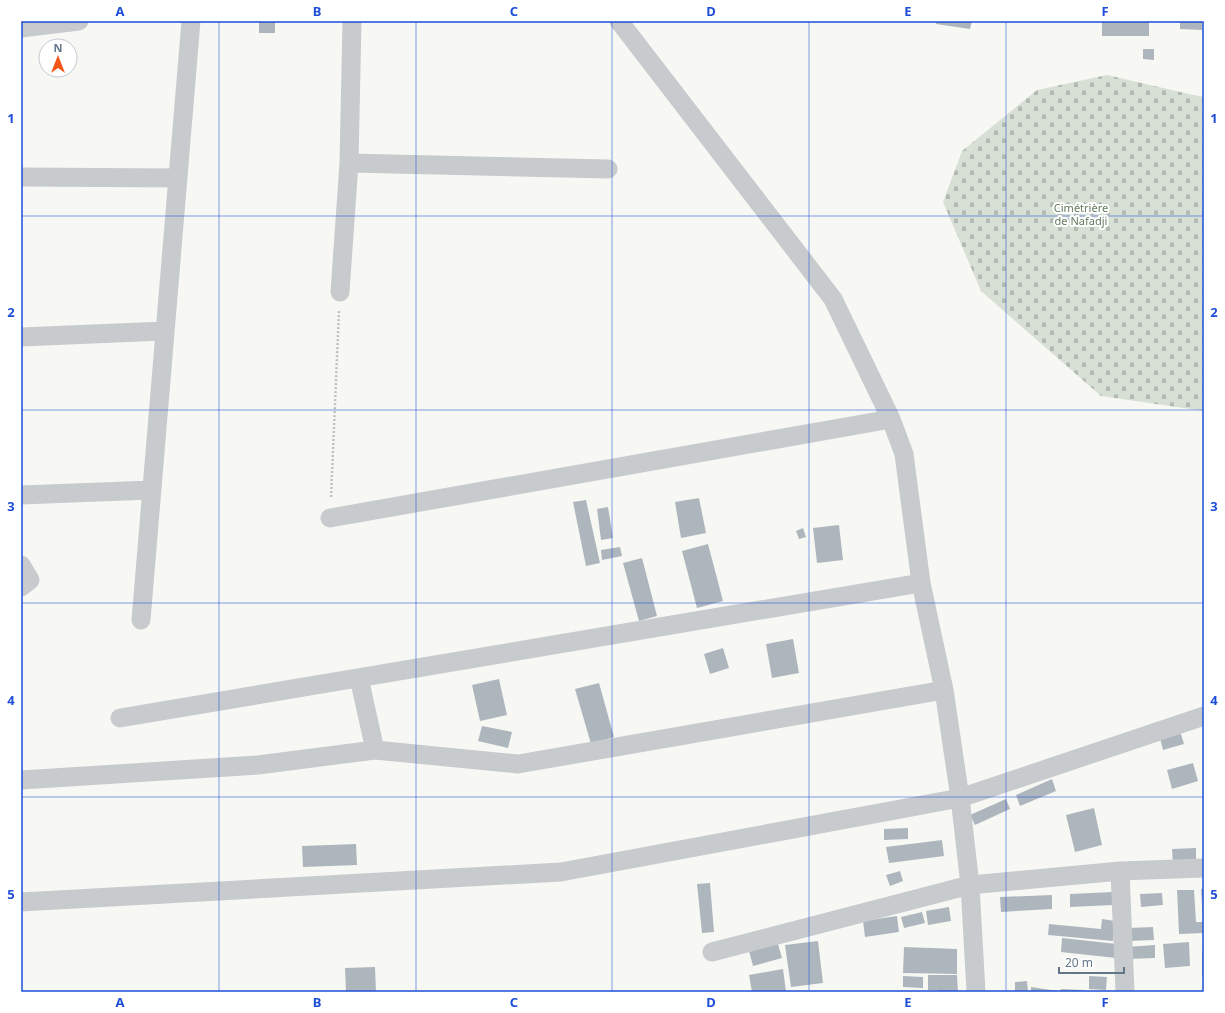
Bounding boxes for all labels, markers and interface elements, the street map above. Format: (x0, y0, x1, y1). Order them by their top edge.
text: A (116, 2, 125, 20)
text: B (313, 2, 321, 20)
text: C (510, 2, 518, 20)
text: D (706, 2, 716, 20)
text: E (904, 2, 912, 20)
text: F (1101, 2, 1109, 20)
north arrow (38, 38, 78, 78)
text: N (54, 40, 62, 55)
text: 1 (7, 109, 15, 127)
text: 1 (1210, 109, 1218, 127)
park label: Cimétrière de Nafadji (1054, 200, 1108, 228)
text: 2 (7, 303, 15, 321)
text: 2 (1210, 303, 1218, 321)
text: 3 (7, 497, 15, 515)
text: 3 (1210, 497, 1218, 515)
text: 4 (7, 691, 15, 709)
text: 4 (1210, 691, 1218, 709)
text: 5 (7, 885, 15, 903)
text: 5 (1210, 885, 1218, 903)
scale bar (1059, 949, 1124, 975)
text: 20 m (1065, 954, 1093, 971)
text: A (116, 993, 125, 1011)
text: B (313, 993, 321, 1011)
text: C (510, 993, 518, 1011)
text: D (706, 993, 716, 1011)
text: E (904, 993, 912, 1011)
text: F (1101, 993, 1109, 1011)

